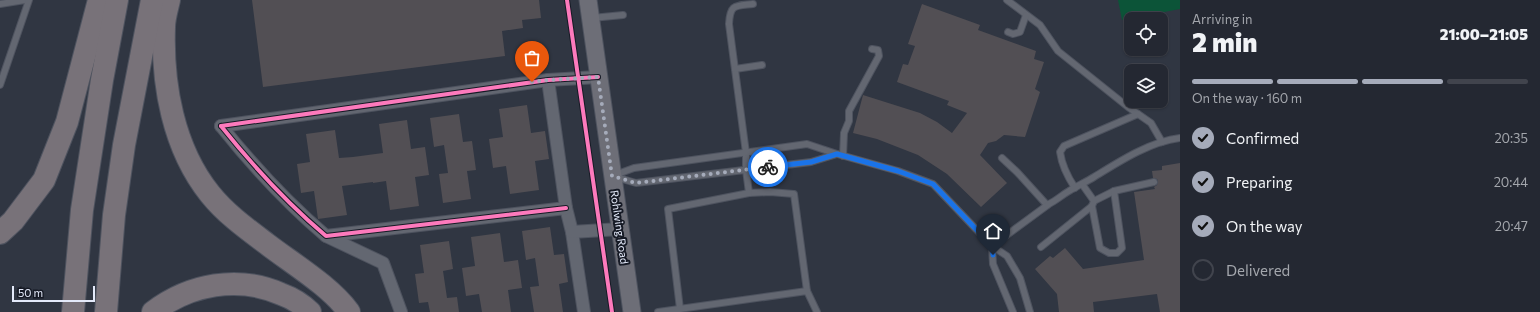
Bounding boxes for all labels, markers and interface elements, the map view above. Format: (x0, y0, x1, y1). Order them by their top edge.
text: Arriving in (1192, 11, 1252, 27)
map controls (1124, 12, 1168, 108)
button: locate (1124, 12, 1168, 56)
text: 21:00–21:05 (1440, 25, 1528, 43)
text: 2 min (1192, 26, 1257, 57)
pin (515, 41, 549, 82)
icon: bag (521, 47, 543, 69)
button: layers (1124, 64, 1168, 108)
text: On the way · 160 m (1192, 90, 1302, 106)
icon: check (1192, 127, 1214, 149)
text: Confirmed (1226, 129, 1299, 147)
text: 20:35 (1494, 130, 1528, 146)
courier (748, 147, 788, 187)
icon: bike (757, 156, 779, 178)
icon: check (1192, 171, 1214, 193)
text: Preparing (1226, 173, 1292, 191)
text: 20:44 (1494, 174, 1528, 190)
street label: Rohlwing Road (608, 189, 632, 265)
pin (976, 214, 1010, 255)
icon: check (1192, 215, 1214, 237)
text: On the way (1226, 217, 1303, 235)
text: 20:47 (1495, 218, 1528, 234)
icon: home (982, 220, 1004, 242)
text: Delivered (1226, 261, 1290, 279)
scale bar (12, 284, 95, 303)
text: 50 m (18, 286, 43, 299)

